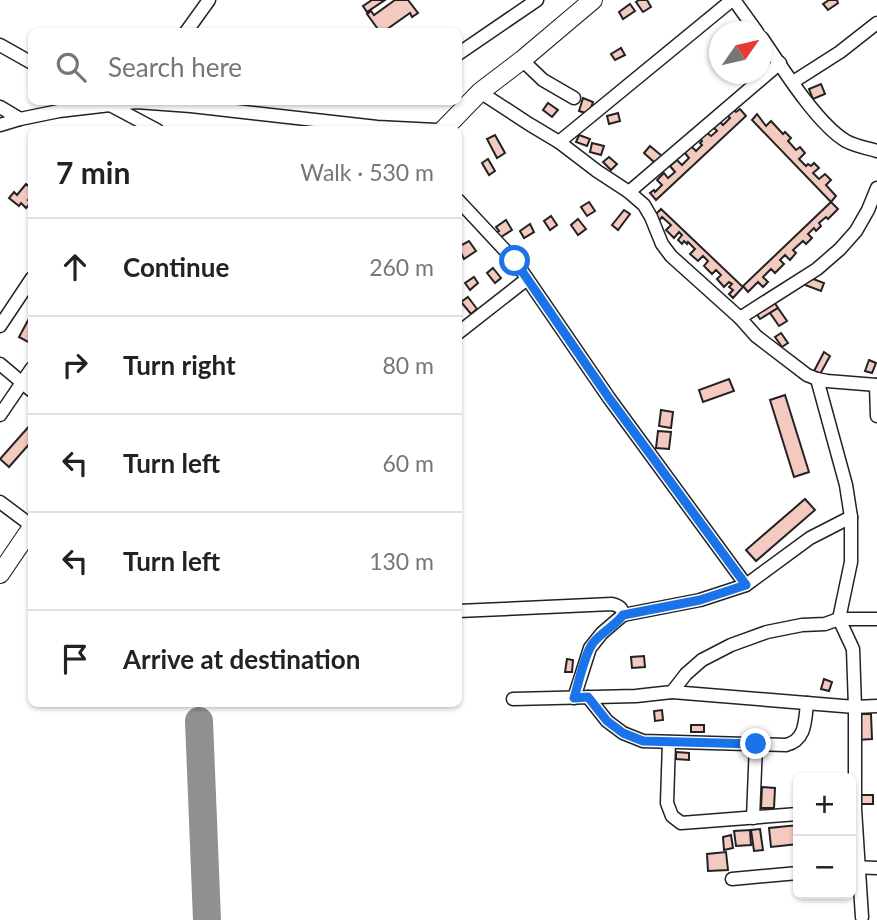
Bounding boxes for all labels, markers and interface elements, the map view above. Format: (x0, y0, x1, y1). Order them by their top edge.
north arrow (709, 21, 772, 84)
search box (28, 28, 462, 105)
icon: search (52, 48, 90, 86)
text: Search here (108, 51, 242, 83)
text: 7 min (56, 154, 130, 190)
text: Walk · 530 m (300, 158, 434, 186)
route start (499, 245, 530, 276)
icon: ahead (56, 248, 94, 286)
text: Continue (123, 251, 229, 283)
text: 260 m (369, 253, 434, 281)
icon: right (56, 346, 94, 384)
text: Turn right (123, 349, 236, 381)
text: 80 m (383, 351, 434, 379)
icon: left (56, 444, 94, 482)
text: Turn left (123, 447, 220, 479)
text: 60 m (383, 449, 434, 477)
icon: left (56, 542, 94, 580)
text: Turn left (123, 545, 220, 577)
text: 130 m (369, 547, 434, 575)
icon: arrive (56, 640, 94, 678)
text: Arrive at destination (123, 643, 360, 675)
route end (740, 728, 771, 759)
map controls (793, 773, 856, 899)
button: + (793, 773, 856, 836)
button: − (793, 836, 856, 899)

